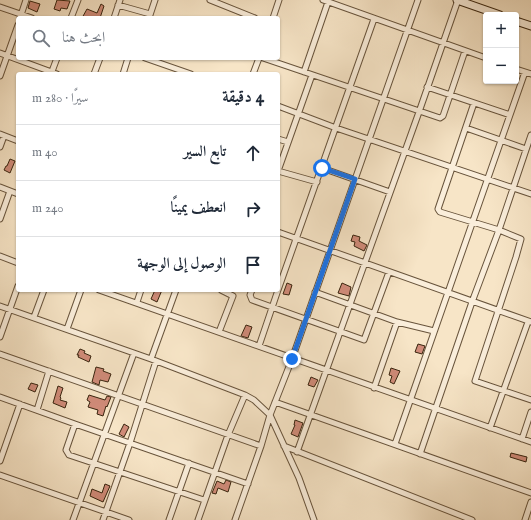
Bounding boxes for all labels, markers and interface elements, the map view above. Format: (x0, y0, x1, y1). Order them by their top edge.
map controls (483, 12, 519, 84)
button: + (483, 12, 519, 48)
search box (16, 16, 280, 60)
icon: search (30, 27, 52, 49)
text: ابحث هنا (62, 28, 105, 47)
button: − (483, 48, 519, 84)
text: 4 دقيقة (222, 87, 264, 108)
text: سيرًا · 280 m (32, 90, 88, 107)
text: تابع السير (184, 142, 226, 161)
icon: ahead (242, 142, 264, 164)
text: 40 m (32, 144, 58, 161)
route start (313, 159, 331, 177)
text: انعطف يمينًا (170, 198, 226, 217)
icon: right (242, 198, 264, 220)
text: 240 m (32, 200, 64, 217)
text: الوصول إلى الوجهة (137, 254, 226, 273)
icon: arrive (242, 254, 264, 276)
route end (283, 350, 301, 368)

